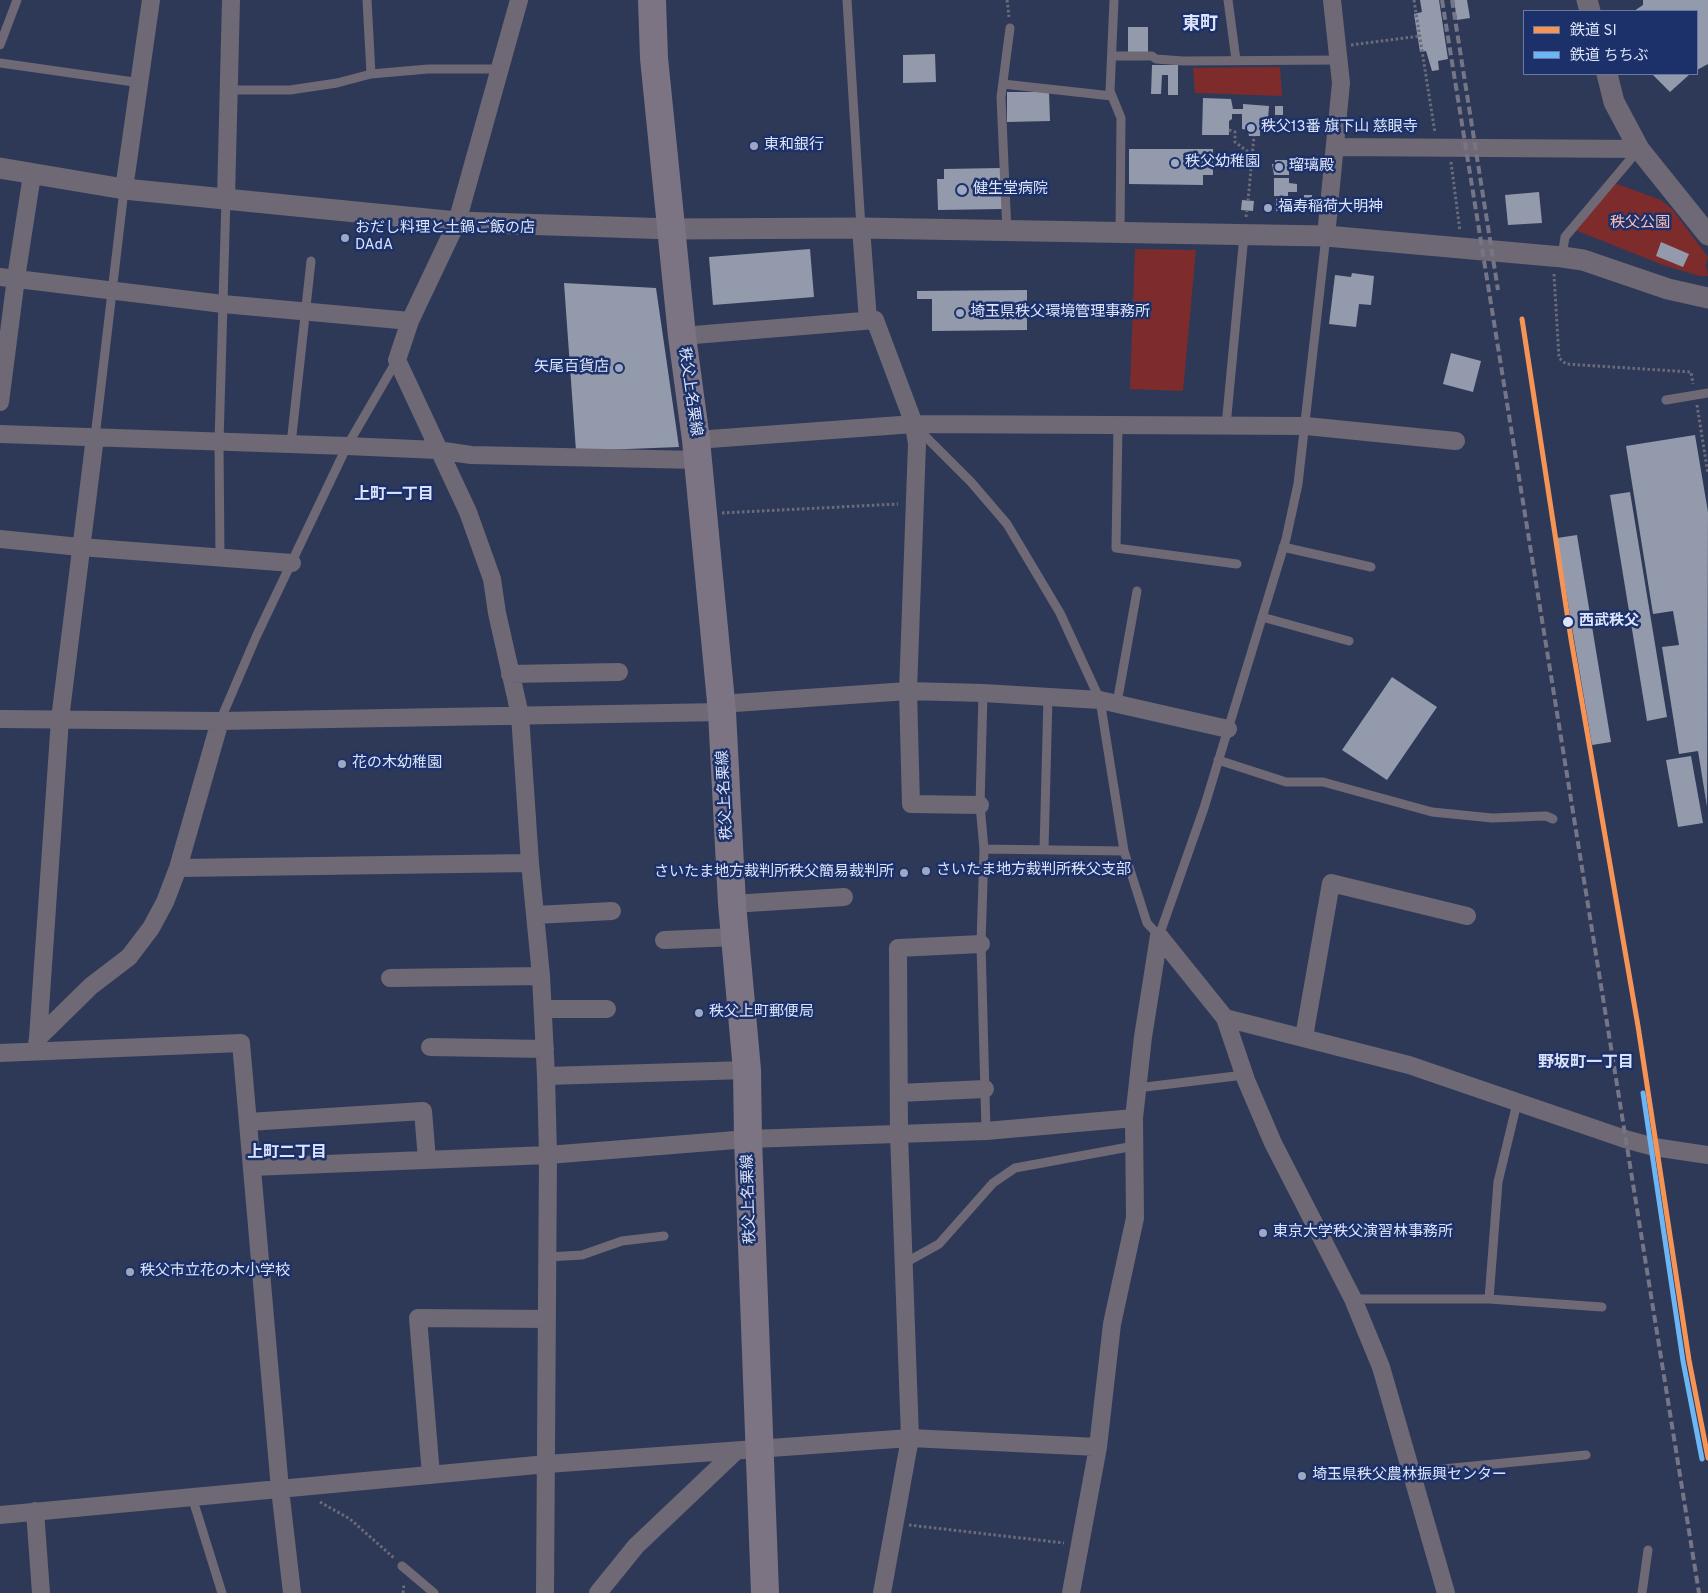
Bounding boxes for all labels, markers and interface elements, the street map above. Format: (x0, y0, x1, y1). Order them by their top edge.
legend (1523, 10, 1698, 75)
district label: 東町 (1182, 14, 1218, 36)
text: 鉄道 SI (1570, 22, 1617, 41)
text: 鉄道 ちちぶ (1570, 47, 1649, 66)
place label: 秩父13番 旗下山 慈眼寺 (1261, 119, 1418, 137)
marker: 秩父13番 旗下山 慈眼寺 (1245, 122, 1257, 134)
place label: 東和銀行 (764, 137, 824, 155)
marker: 東和銀行 (748, 140, 760, 152)
place label: 秩父幼稚園 (1185, 154, 1260, 172)
marker: 秩父幼稚園 (1169, 157, 1181, 169)
place label: 瑠璃殿 (1289, 158, 1334, 176)
marker: 瑠璃殿 (1273, 161, 1285, 173)
place label: 健生堂病院 (973, 181, 1048, 199)
marker: 健生堂病院 (955, 183, 969, 197)
place label: 福寿稲荷大明神 (1278, 199, 1383, 217)
marker: 福寿稲荷大明神 (1262, 202, 1274, 214)
park label: 秩父公園 (1610, 215, 1670, 233)
place label: おだし料理と土鍋ご飯の店 DAdA (355, 220, 535, 255)
marker: おだし料理と土鍋ご飯の店 DAdA (339, 232, 351, 244)
place label: 埼玉県秩父環境管理事務所 (970, 304, 1150, 322)
marker: 埼玉県秩父環境管理事務所 (954, 307, 966, 319)
street label: 秩父上名栗線 (674, 346, 704, 438)
place label: 矢尾百貨店 (534, 359, 609, 377)
marker: 矢尾百貨店 (613, 362, 625, 374)
district label: 上町一丁目 (354, 486, 434, 506)
place label: 西武秩父 (1579, 613, 1639, 631)
marker: 西武秩父 (1561, 615, 1575, 629)
street label: 秩父上名栗線 (715, 750, 737, 840)
place label: 花の木幼稚園 (352, 755, 442, 773)
marker: 花の木幼稚園 (336, 758, 348, 770)
place label: さいたま地方裁判所秩父支部 (936, 862, 1131, 880)
place label: さいたま地方裁判所秩父簡易裁判所 (654, 864, 894, 882)
marker: さいたま地方裁判所秩父支部 (920, 865, 932, 877)
marker: さいたま地方裁判所秩父簡易裁判所 (898, 867, 910, 879)
place label: 秩父上町郵便局 (709, 1004, 814, 1022)
marker: 秩父上町郵便局 (693, 1007, 705, 1019)
district label: 野坂町一丁目 (1538, 1054, 1634, 1074)
district label: 上町二丁目 (247, 1144, 327, 1164)
street label: 秩父上名栗線 (739, 1154, 761, 1244)
place label: 東京大学秩父演習林事務所 (1273, 1224, 1453, 1242)
marker: 東京大学秩父演習林事務所 (1257, 1227, 1269, 1239)
place label: 秩父市立花の木小学校 (140, 1263, 290, 1281)
marker: 秩父市立花の木小学校 (124, 1266, 136, 1278)
place label: 埼玉県秩父農林振興センター (1312, 1467, 1507, 1485)
marker: 埼玉県秩父農林振興センター (1296, 1470, 1308, 1482)

